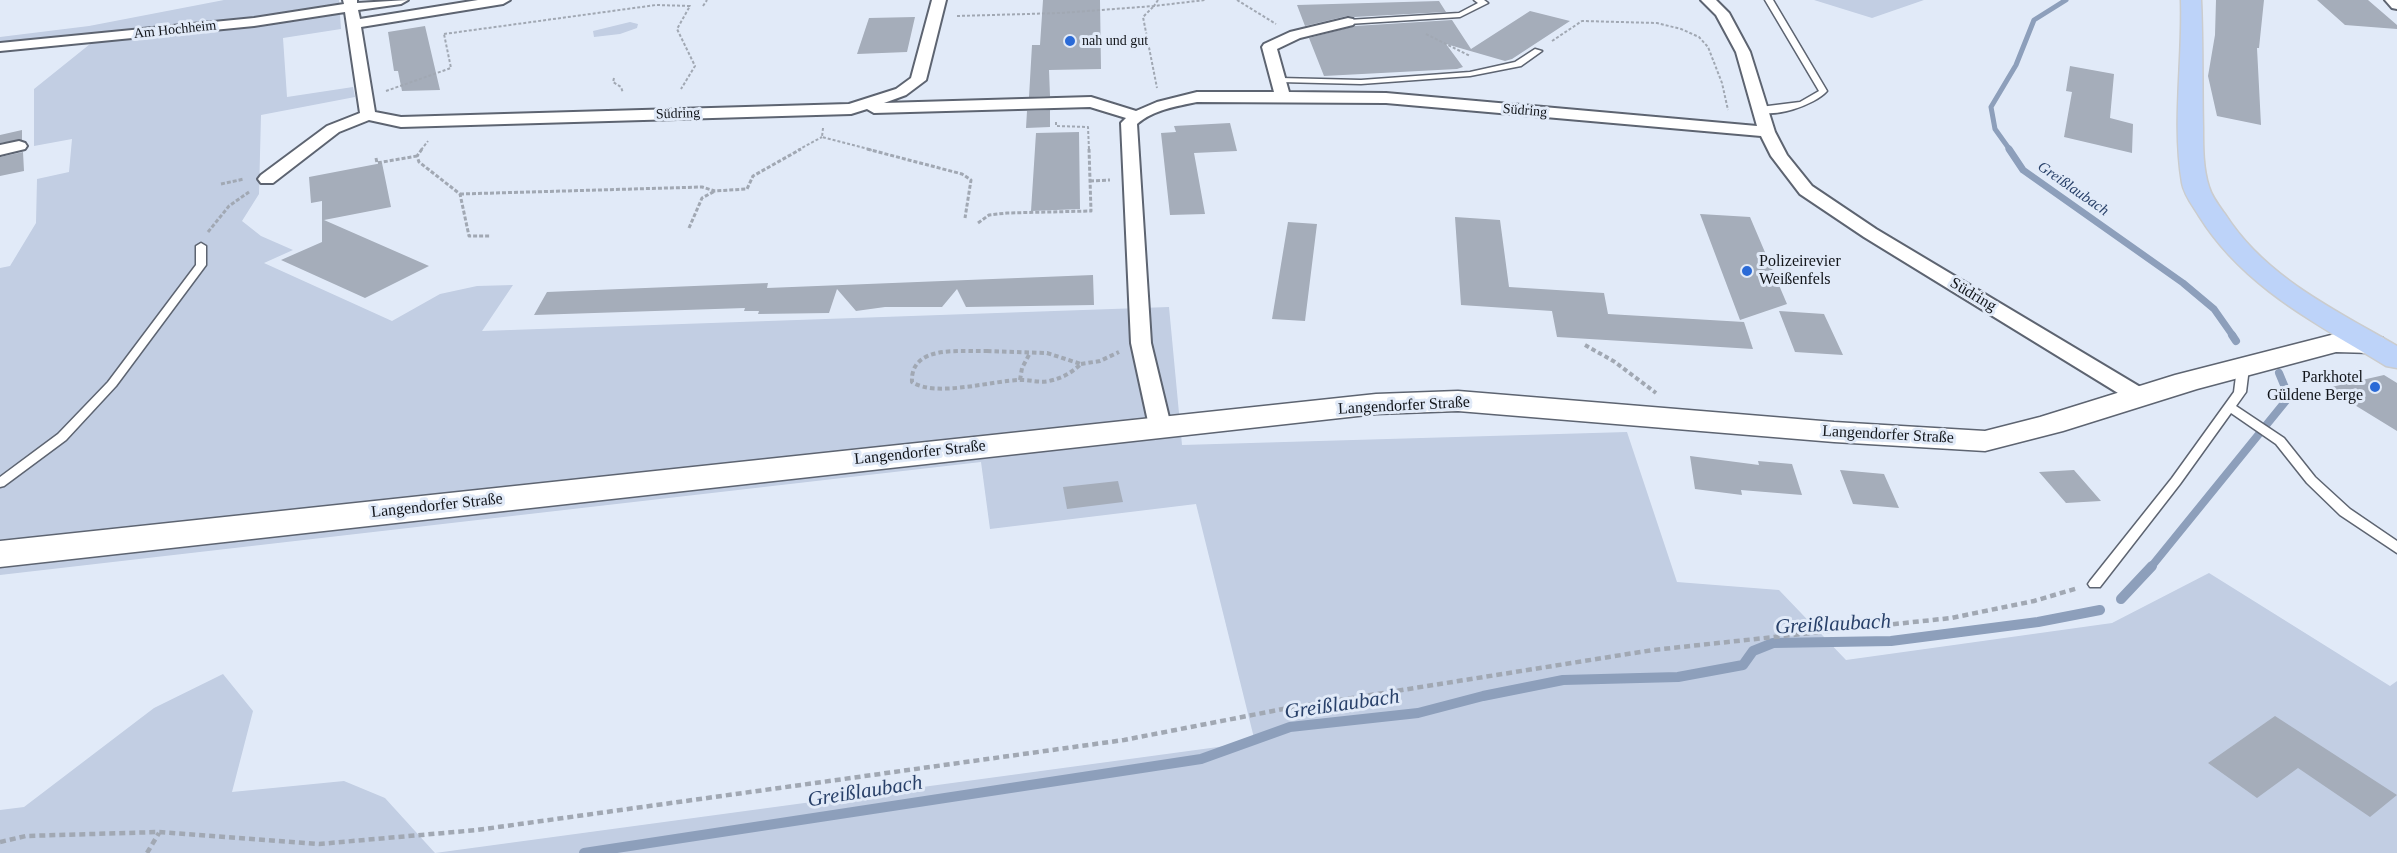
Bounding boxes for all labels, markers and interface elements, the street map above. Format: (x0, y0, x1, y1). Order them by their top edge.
street label: Am Hochheim (133, 17, 217, 43)
place label: nah und gut (1082, 33, 1148, 49)
marker: nah und gut (1063, 34, 1077, 48)
street label: Südring (1502, 101, 1548, 121)
street label: Südring (656, 105, 700, 123)
water label: Greißlaubach (2034, 158, 2112, 220)
place label: Polizeirevier Weißenfels (1759, 252, 1841, 290)
marker: Polizeirevier Weißenfels (1740, 264, 1754, 278)
street label: Südring (1946, 274, 2000, 316)
place label: Parkhotel Güldene Berge (2267, 368, 2363, 406)
marker: Parkhotel Güldene Berge (2368, 380, 2382, 394)
street label: Langendorfer Straße (1338, 393, 1470, 419)
street label: Langendorfer Straße (1822, 422, 1954, 448)
street label: Langendorfer Straße (853, 437, 987, 469)
street label: Langendorfer Straße (370, 490, 504, 522)
water label: Greißlaubach (1774, 609, 1892, 641)
water label: Greißlaubach (1283, 684, 1401, 726)
water label: Greißlaubach (806, 770, 924, 814)

